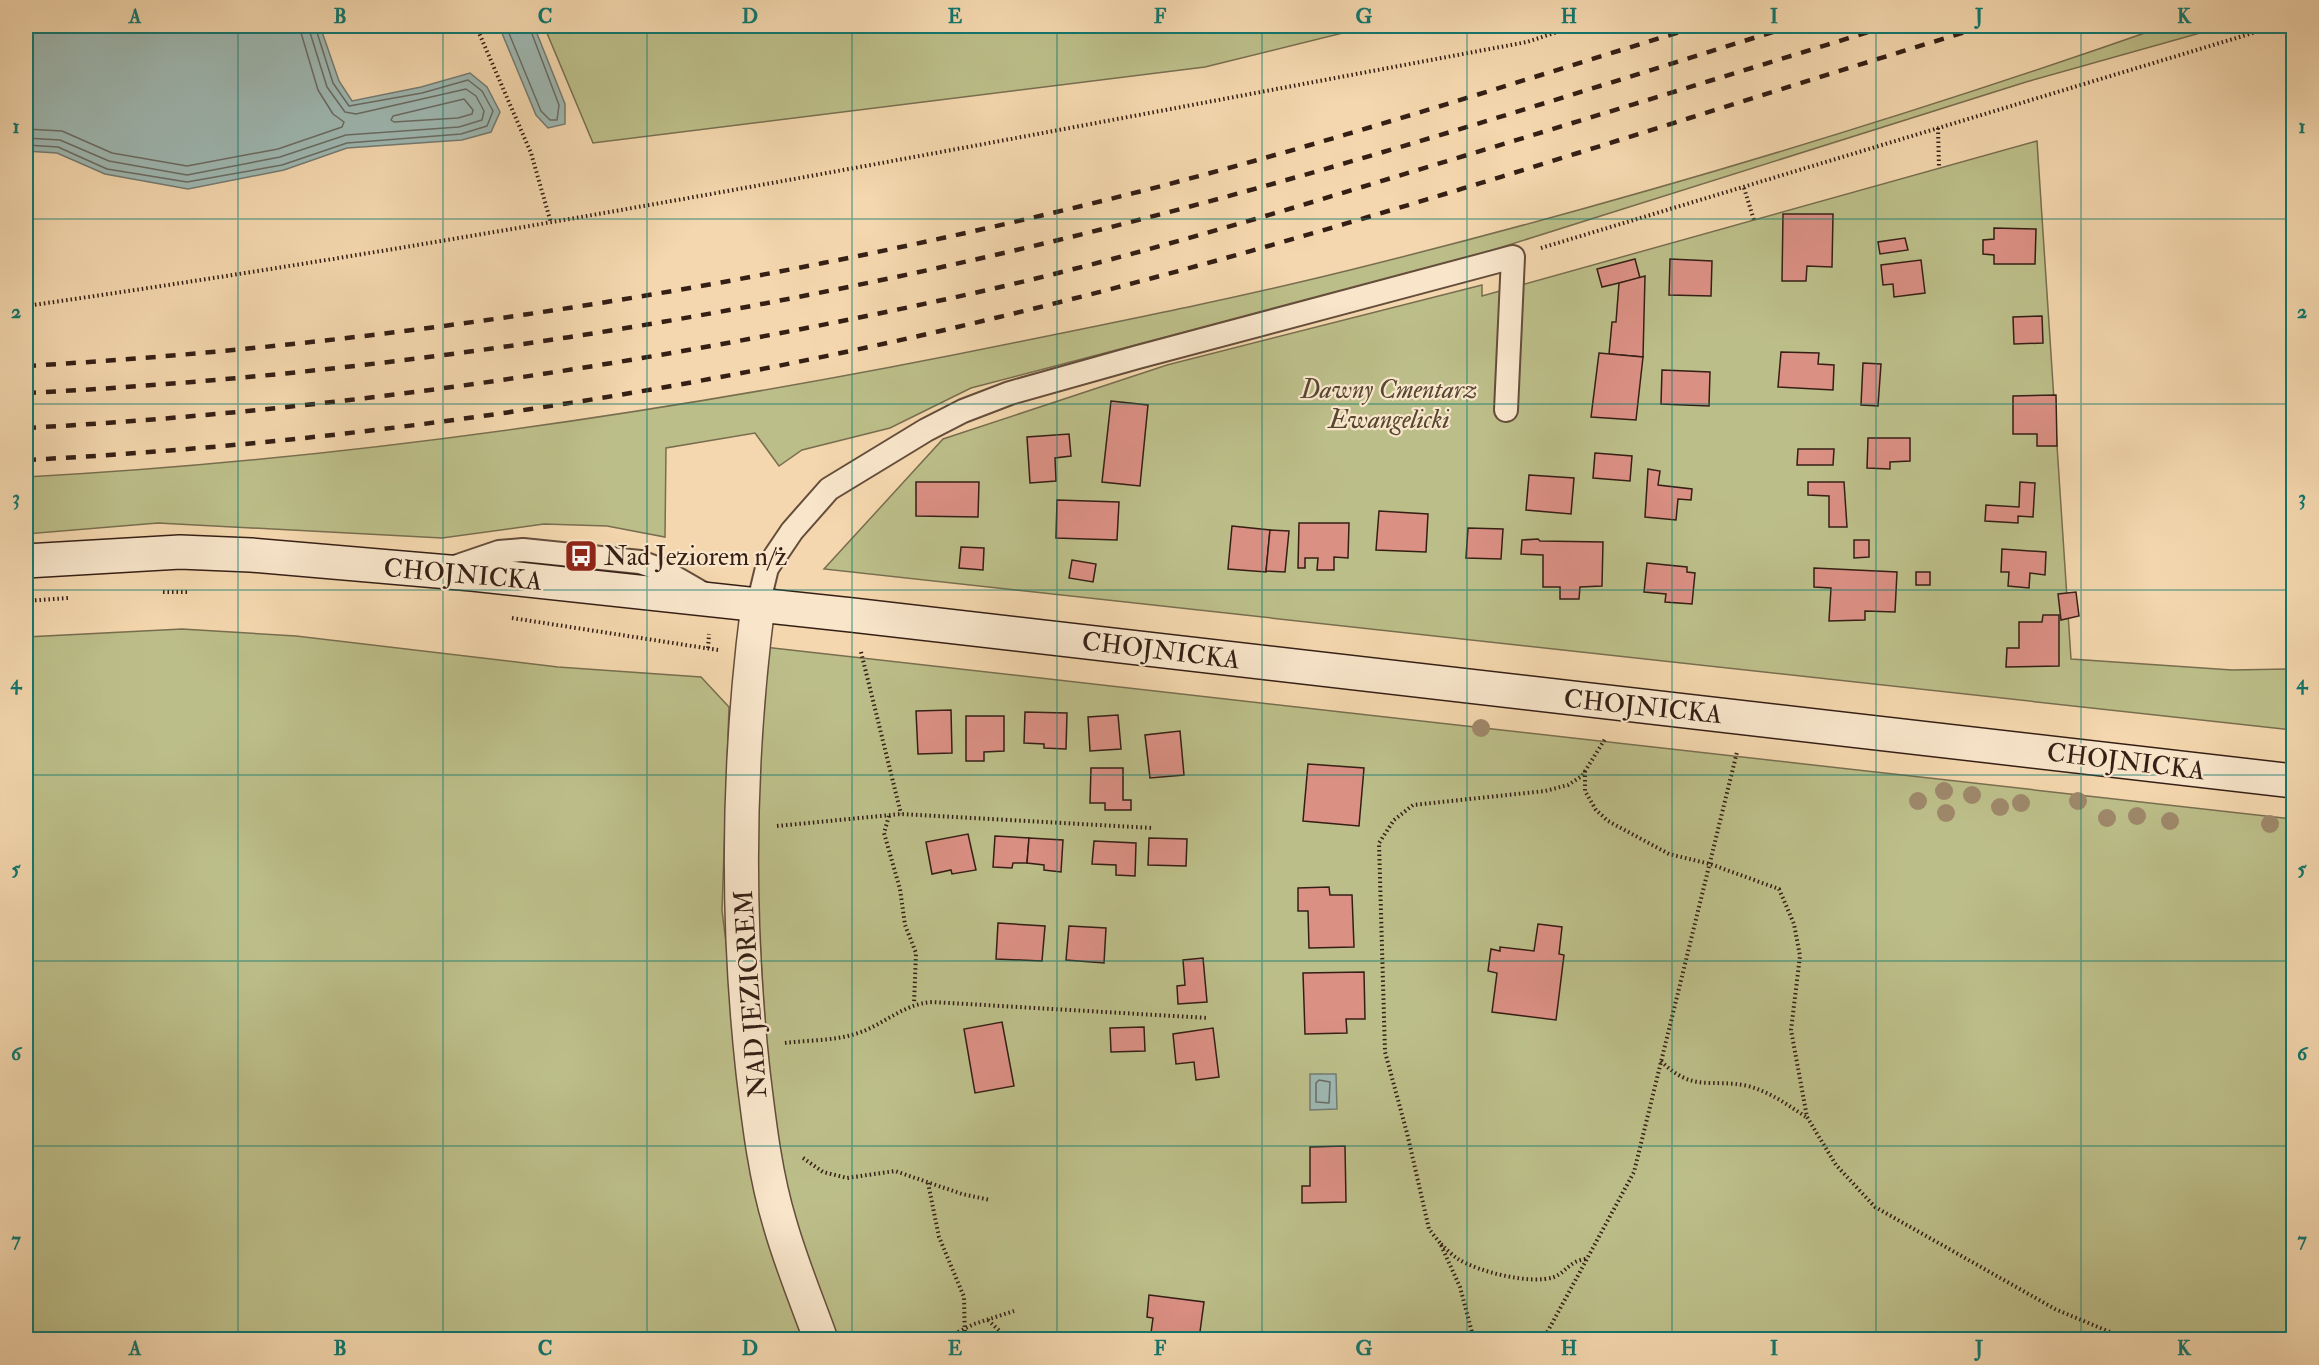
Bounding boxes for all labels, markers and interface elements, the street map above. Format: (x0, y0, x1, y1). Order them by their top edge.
text: A (128, 4, 142, 29)
text: B (333, 4, 347, 29)
text: C (538, 4, 552, 29)
text: D (742, 4, 758, 29)
text: E (948, 4, 963, 29)
text: F (1154, 4, 1167, 29)
text: G (1356, 4, 1373, 29)
text: H (1561, 4, 1577, 29)
text: I (1770, 4, 1778, 29)
text: J (1974, 4, 1983, 29)
text: K (2177, 4, 2192, 29)
text: 1 (12, 114, 20, 139)
text: 1 (2298, 114, 2306, 139)
text: 2 (11, 299, 21, 324)
text: 2 (2297, 299, 2307, 324)
park label: Dawny Cmentarz Ewangelicki (1300, 374, 1477, 436)
text: 3 (12, 485, 20, 510)
text: 3 (2298, 485, 2306, 510)
bus stop icon: Nad Jeziorem n/ż (563, 538, 599, 574)
place label: Nad Jeziorem n/ż (604, 541, 788, 573)
street label: CHOJNICKA (382, 552, 544, 598)
street label: CHOJNICKA (1080, 625, 1242, 677)
text: 4 (10, 670, 23, 695)
text: 4 (2296, 670, 2309, 695)
street label: CHOJNICKA (1562, 683, 1724, 731)
street label: CHOJNICKA (2045, 736, 2207, 788)
text: 5 (12, 856, 22, 881)
text: 5 (2298, 856, 2308, 881)
street label: NAD JEZIOREM (728, 889, 774, 1099)
text: 6 (11, 1041, 23, 1066)
text: 6 (2297, 1041, 2309, 1066)
text: 7 (11, 1227, 21, 1252)
text: 7 (2297, 1227, 2307, 1252)
text: A (128, 1336, 142, 1361)
text: B (333, 1336, 347, 1361)
text: C (538, 1336, 552, 1361)
text: D (742, 1336, 758, 1361)
text: E (948, 1336, 963, 1361)
text: F (1154, 1336, 1167, 1361)
text: G (1356, 1336, 1373, 1361)
text: H (1561, 1336, 1577, 1361)
text: I (1770, 1336, 1778, 1361)
text: J (1974, 1336, 1983, 1361)
text: K (2177, 1336, 2192, 1361)

